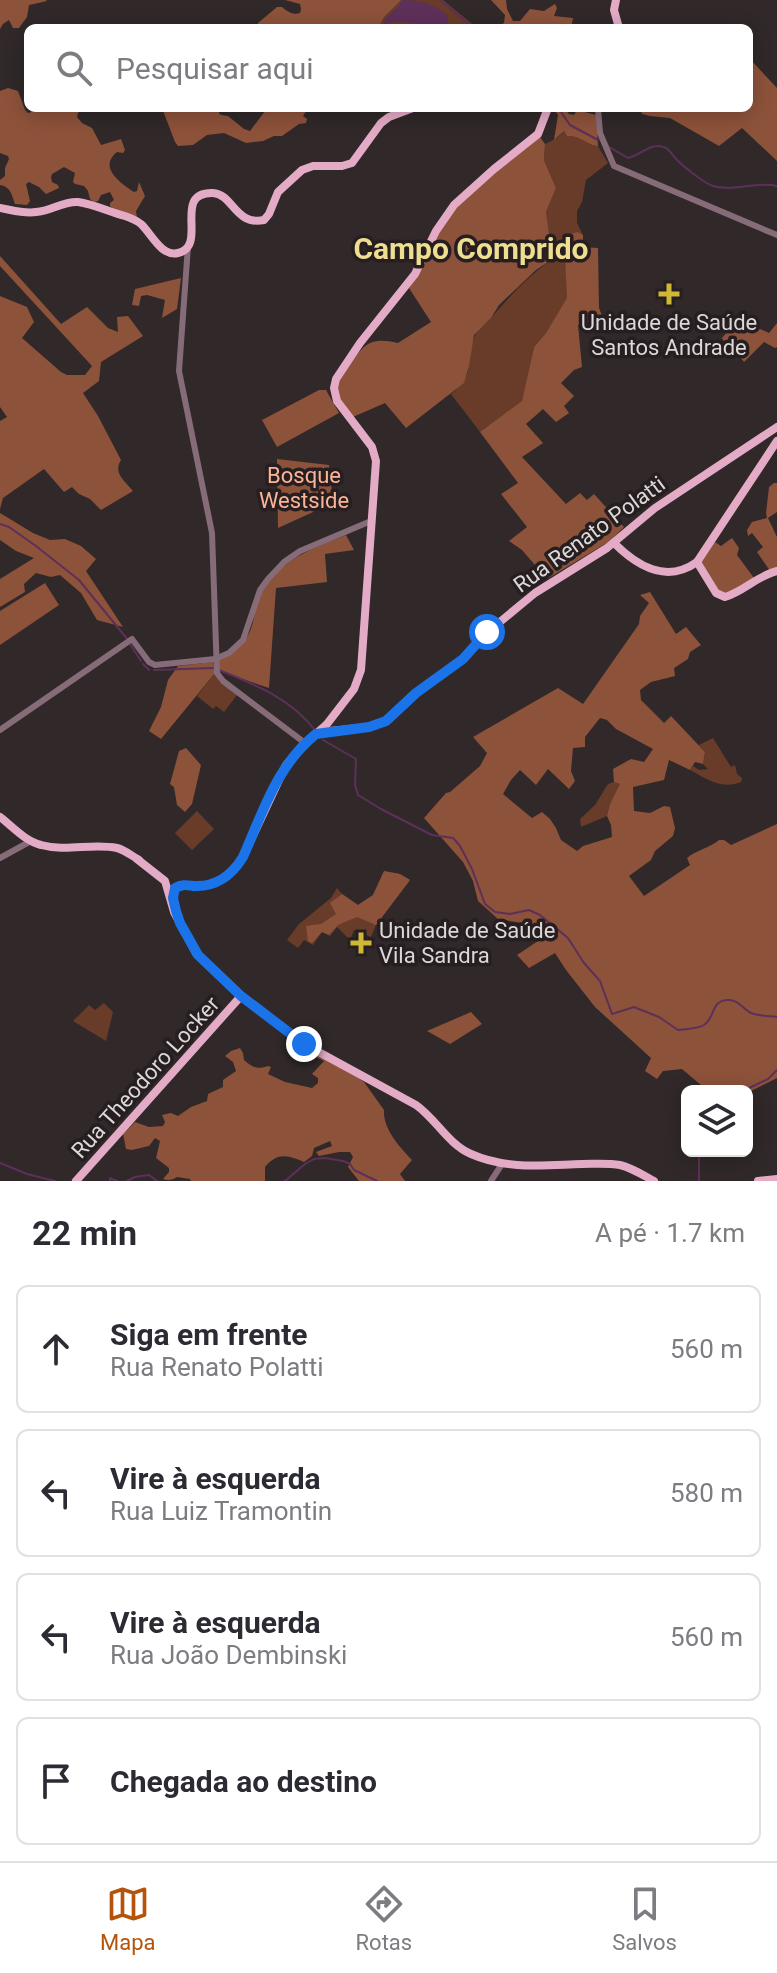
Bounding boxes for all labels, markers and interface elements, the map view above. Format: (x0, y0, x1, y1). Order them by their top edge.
search box (24, 24, 753, 112)
icon: search (52, 46, 96, 90)
text: Pesquisar aqui (116, 51, 314, 86)
district label: Campo Comprido (353, 231, 589, 266)
marker: Unidade de Saúde Santos Andrade (658, 283, 680, 305)
place label: Unidade de Saúde Santos Andrade (581, 310, 757, 360)
park label: Bosque Westside (259, 463, 349, 513)
street label: Rua Renato Polatti (509, 471, 670, 598)
route start (469, 614, 505, 650)
place label: Unidade de Saúde Vila Sandra (379, 918, 555, 968)
marker: Unidade de Saúde Vila Sandra (350, 932, 372, 954)
street label: Rua Theodoro Locker (66, 991, 225, 1163)
route end (286, 1026, 322, 1062)
map controls (681, 1085, 753, 1157)
button: layers (681, 1085, 753, 1157)
text: 22 min (32, 1213, 137, 1253)
text: A pé · 1.7 km (595, 1218, 745, 1248)
text: Siga em frente (110, 1317, 308, 1352)
icon: ahead (34, 1327, 78, 1371)
text: 560 m (670, 1334, 743, 1364)
text: Rua Renato Polatti (110, 1352, 324, 1382)
text: Vire à esquerda (110, 1461, 321, 1496)
icon: left (34, 1471, 78, 1515)
text: 580 m (670, 1478, 743, 1508)
text: Rua Luiz Tramontin (110, 1496, 332, 1526)
text: Vire à esquerda (110, 1605, 321, 1640)
icon: left (34, 1615, 78, 1659)
text: 560 m (670, 1622, 743, 1652)
text: Rua João Dembinski (110, 1640, 347, 1670)
icon: arrive (34, 1759, 78, 1803)
text: Chegada ao destino (110, 1764, 377, 1799)
tab: Mapa (100, 1882, 156, 1955)
tab: Rotas (356, 1882, 412, 1955)
tab: Salvos (612, 1882, 677, 1955)

